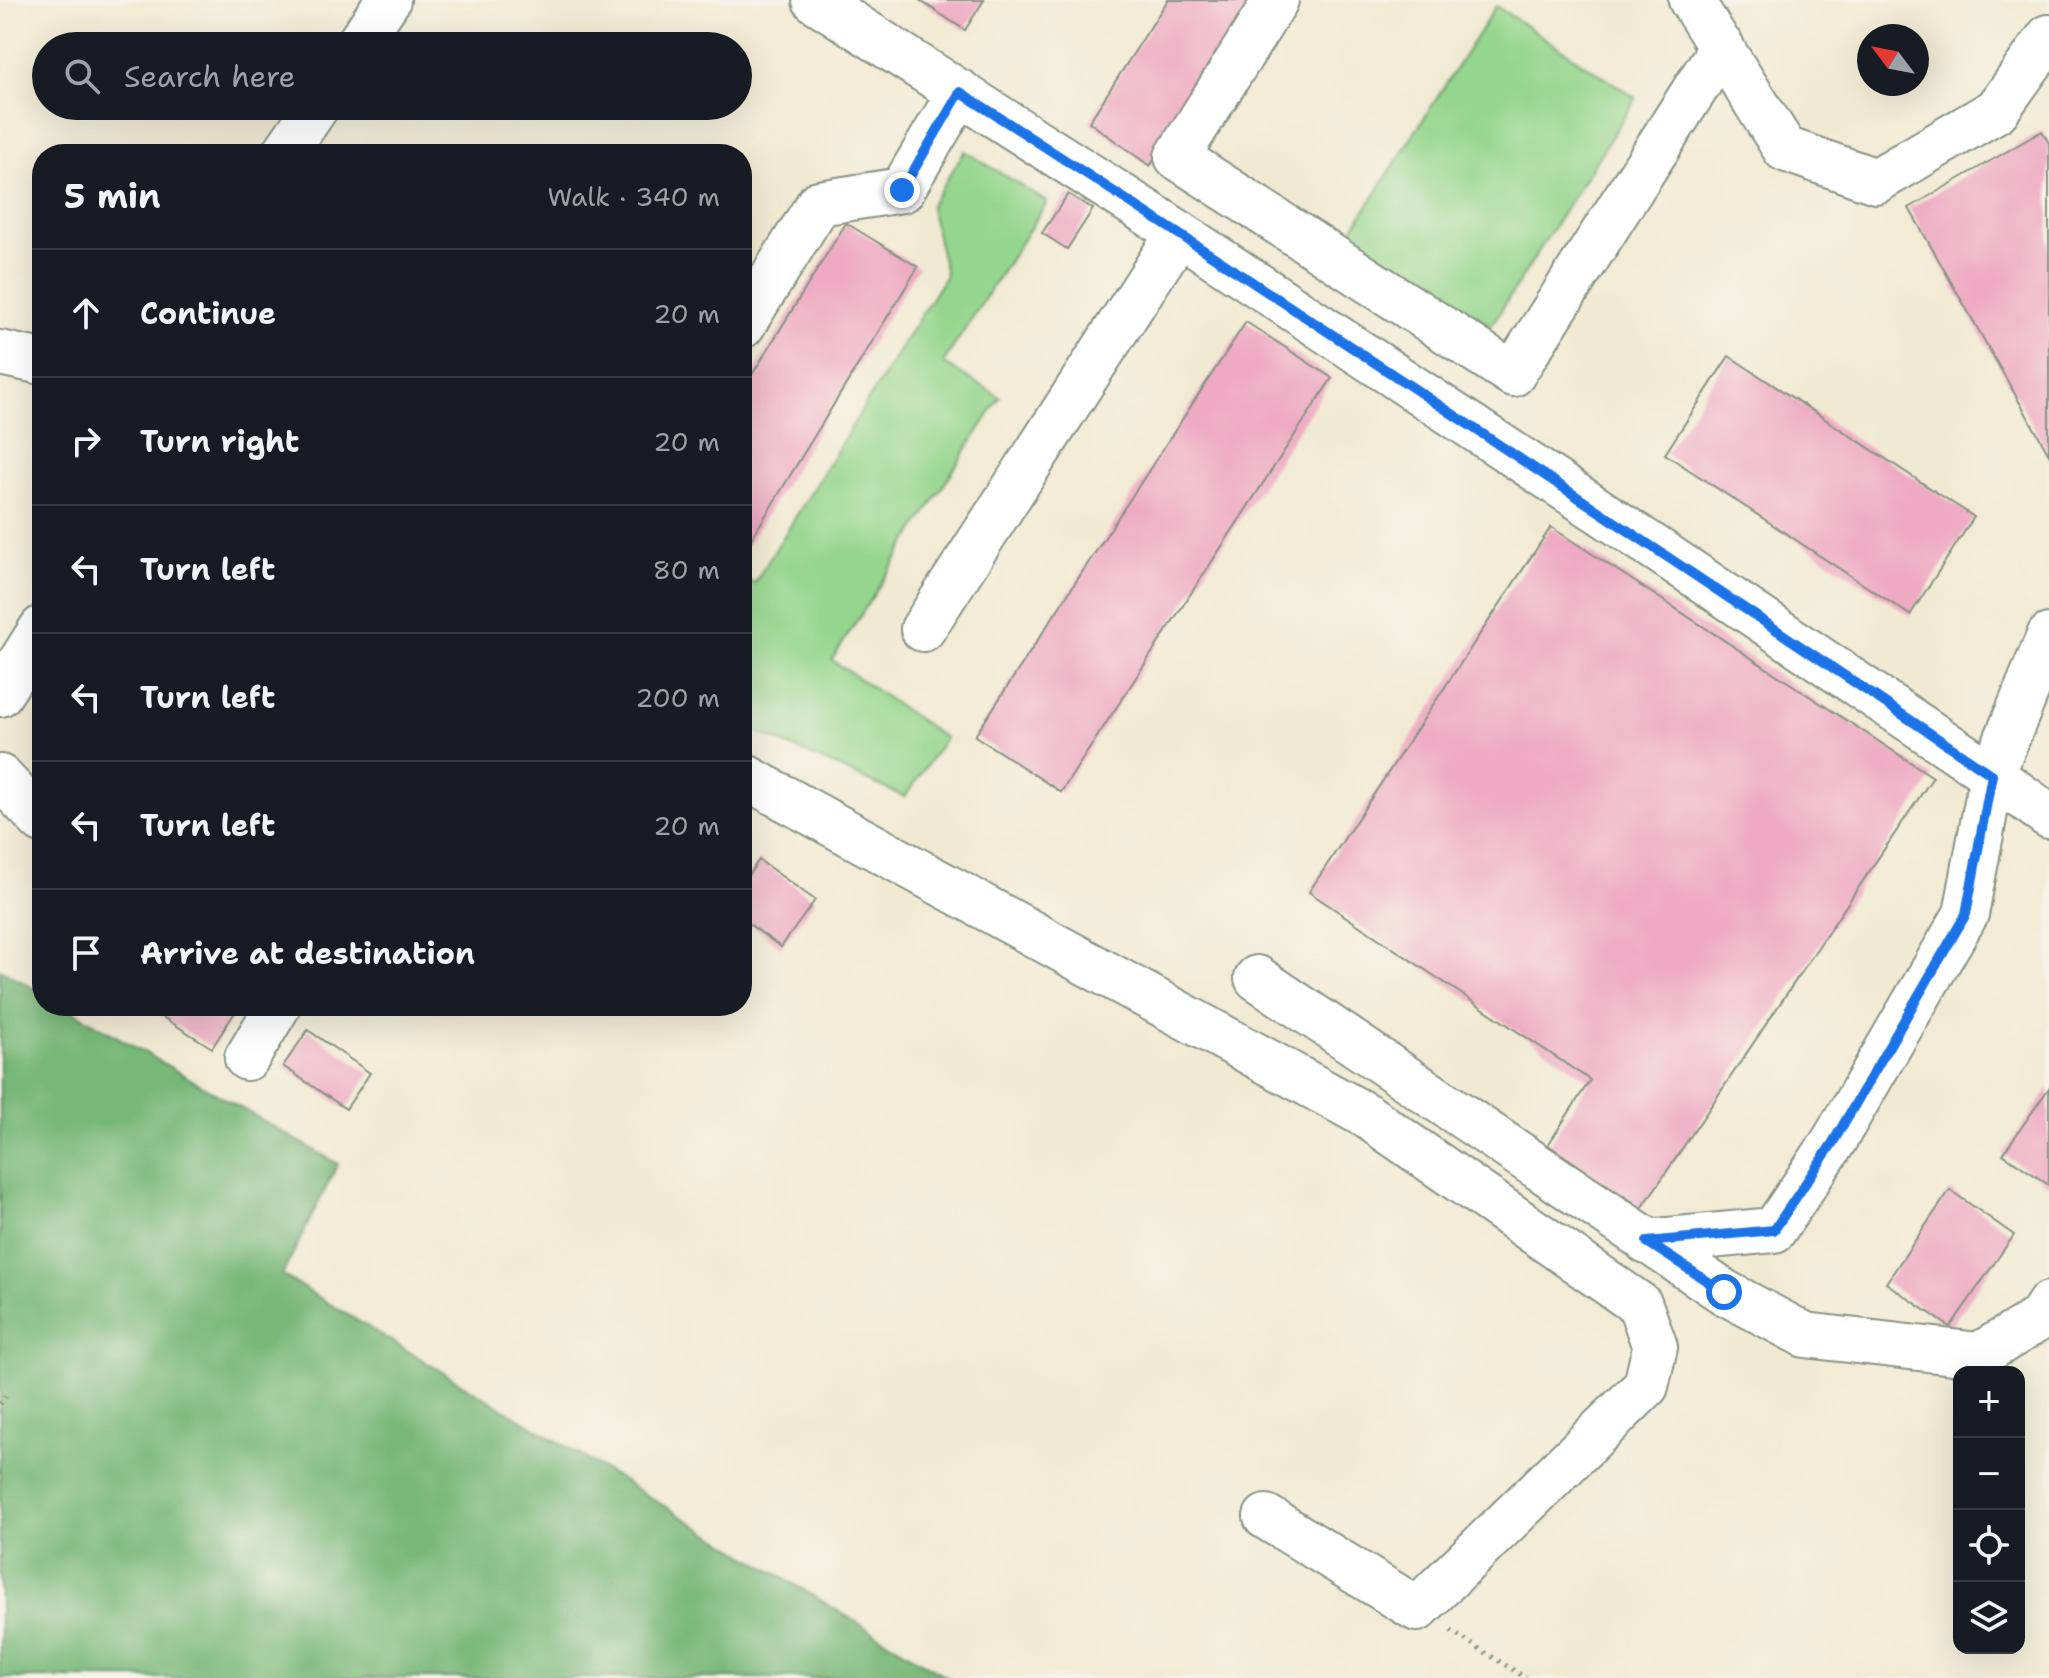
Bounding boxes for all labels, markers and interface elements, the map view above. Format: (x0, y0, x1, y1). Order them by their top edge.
north arrow (1857, 24, 1929, 96)
search box (32, 32, 752, 120)
icon: search (60, 54, 104, 98)
text: Search here (124, 56, 295, 97)
route end (884, 172, 920, 208)
text: 5 min (64, 173, 161, 219)
text: Walk · 340 m (547, 179, 720, 214)
icon: ahead (64, 291, 108, 335)
text: Continue (140, 293, 276, 334)
text: 20 m (653, 296, 720, 331)
icon: right (64, 419, 108, 463)
text: Turn right (140, 421, 299, 462)
text: 20 m (653, 424, 720, 459)
icon: left (64, 547, 108, 591)
text: Turn left (140, 549, 275, 590)
text: 80 m (653, 552, 720, 587)
icon: left (64, 675, 108, 719)
text: Turn left (140, 677, 275, 718)
text: 200 m (635, 680, 720, 715)
icon: left (64, 803, 108, 847)
text: Turn left (140, 805, 275, 846)
text: 20 m (653, 808, 720, 843)
icon: arrive (64, 931, 108, 975)
text: Arrive at destination (140, 933, 475, 974)
route start (1706, 1274, 1742, 1310)
map controls (1953, 1366, 2025, 1654)
button: + (1953, 1366, 2025, 1438)
button: − (1953, 1438, 2025, 1510)
button: locate (1953, 1510, 2025, 1582)
button: layers (1953, 1582, 2025, 1654)

